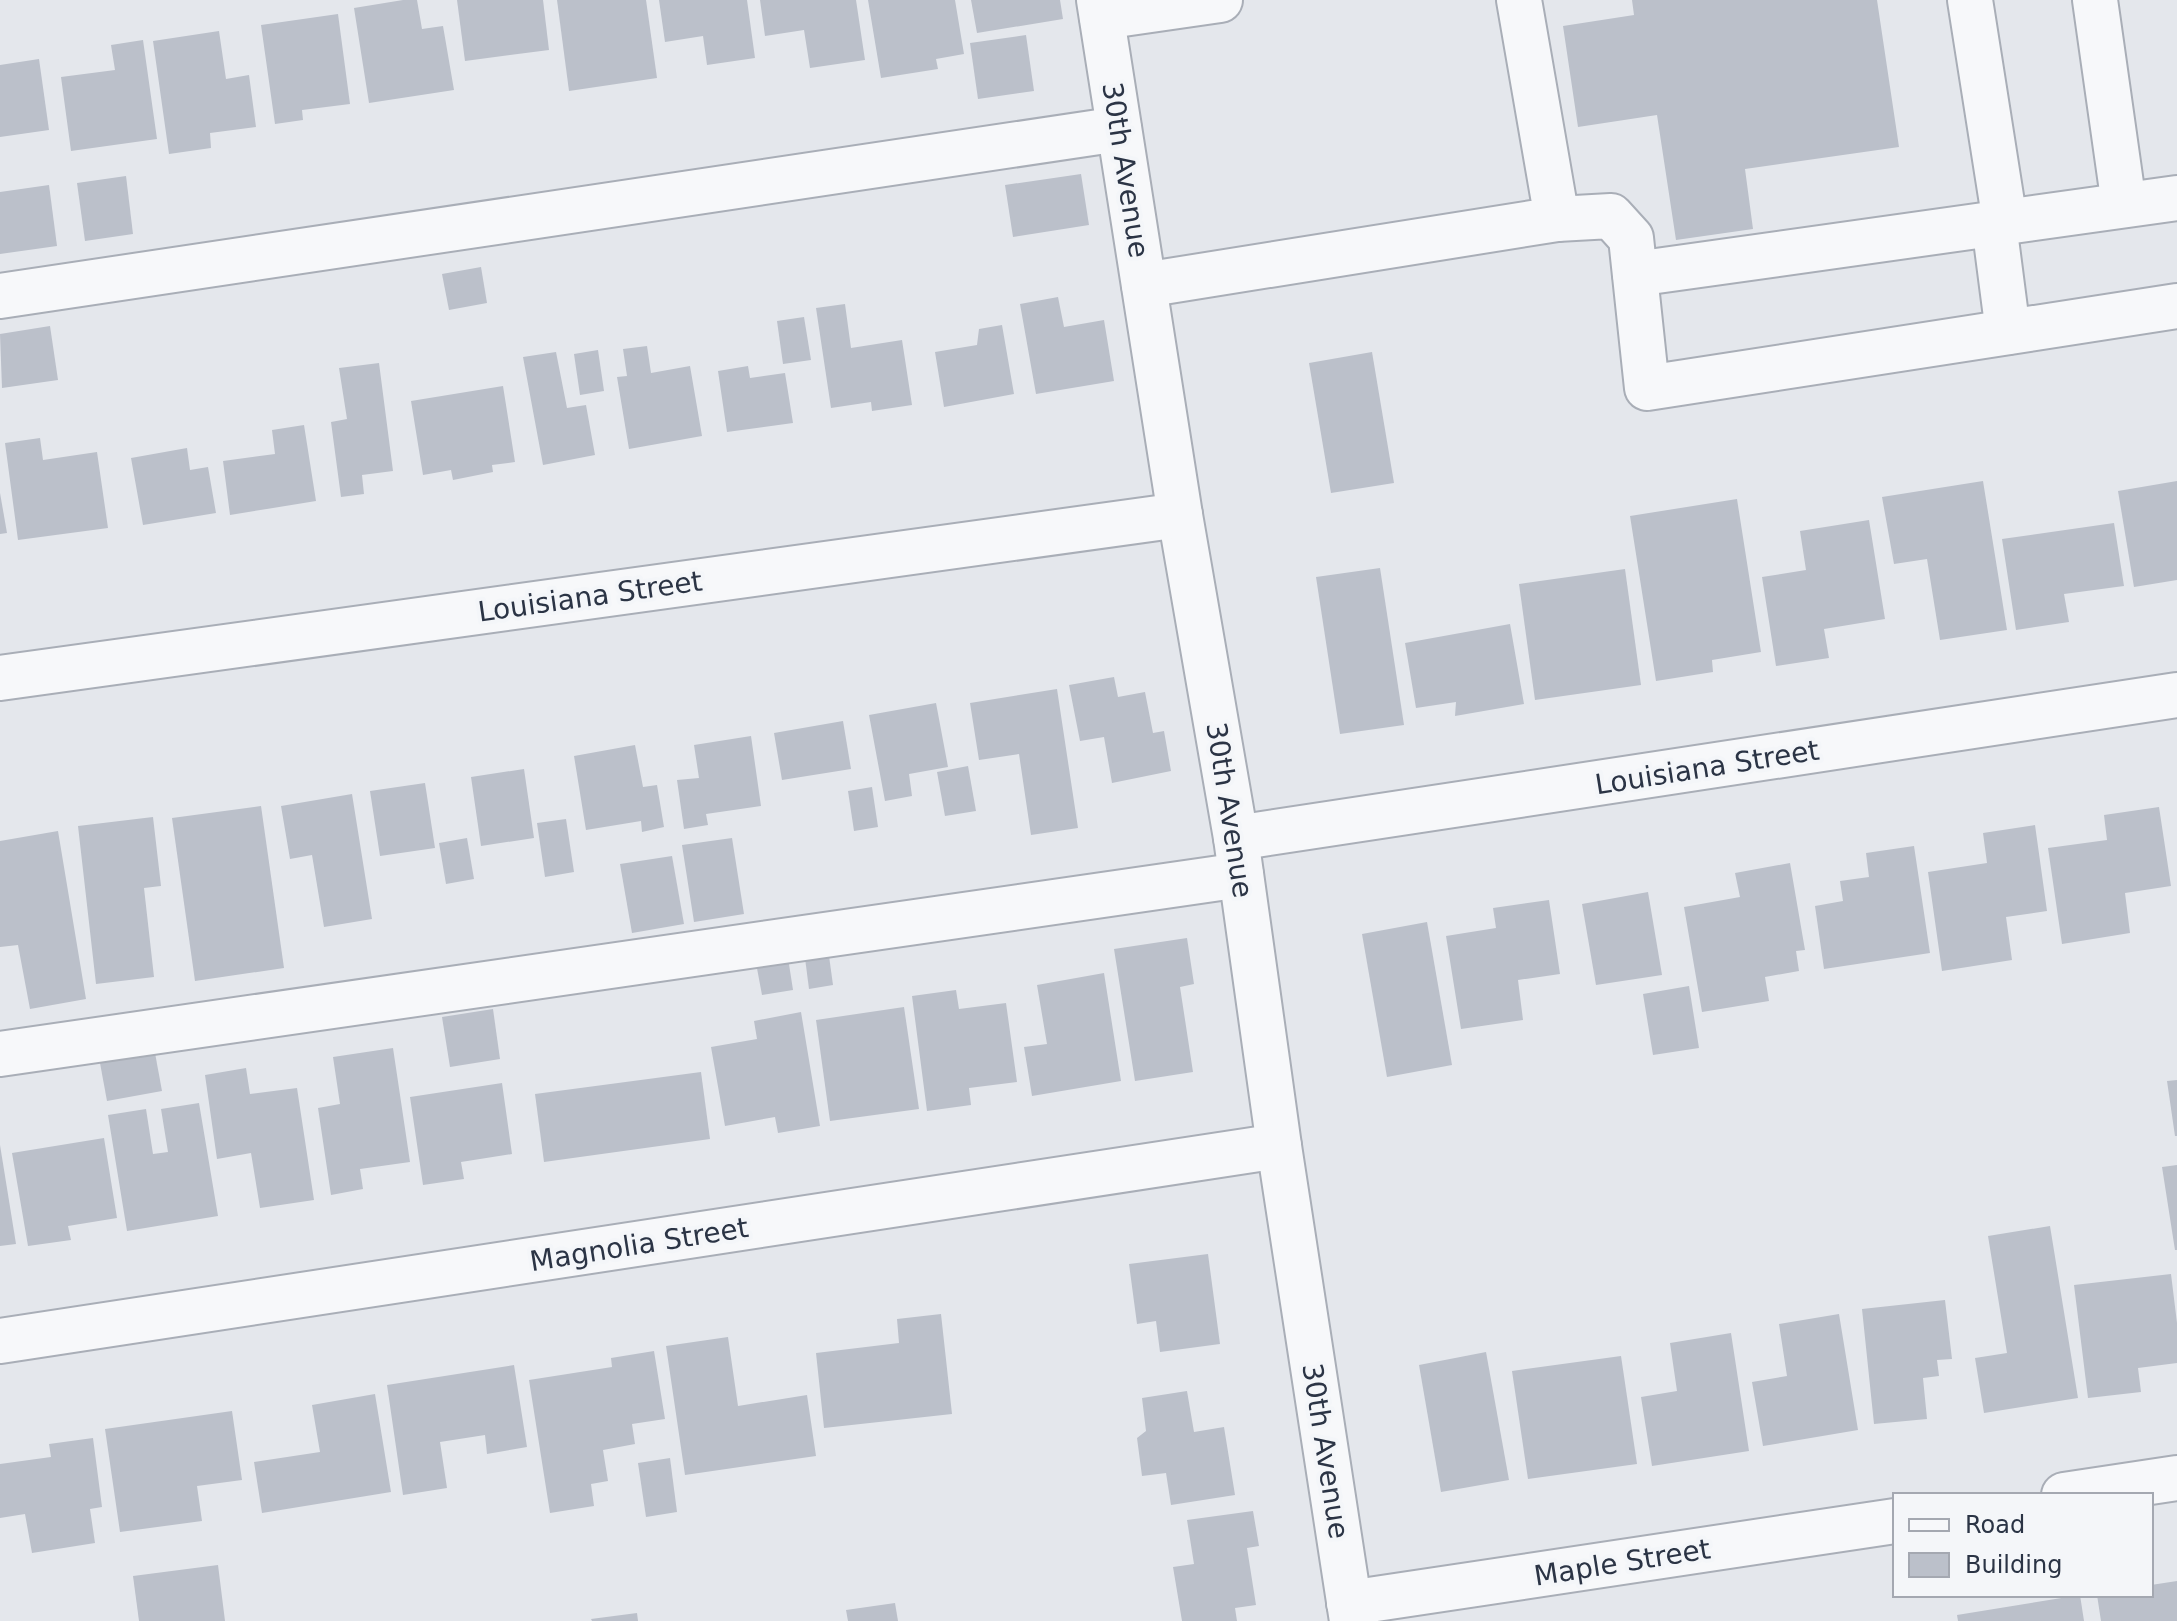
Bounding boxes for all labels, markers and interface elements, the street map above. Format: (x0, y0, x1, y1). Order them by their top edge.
street label: 30th Avenue (1095, 80, 1156, 260)
street label: Louisiana Street (476, 564, 704, 629)
street label: 30th Avenue (1199, 720, 1260, 900)
street label: Louisiana Street (1593, 734, 1821, 801)
street label: Magnolia Street (528, 1211, 751, 1278)
street label: 30th Avenue (1295, 1361, 1356, 1541)
legend (1893, 1493, 2153, 1597)
text: Road (1965, 1511, 2025, 1539)
street label: Maple Street (1532, 1532, 1713, 1593)
text: Building (1965, 1551, 2062, 1579)

